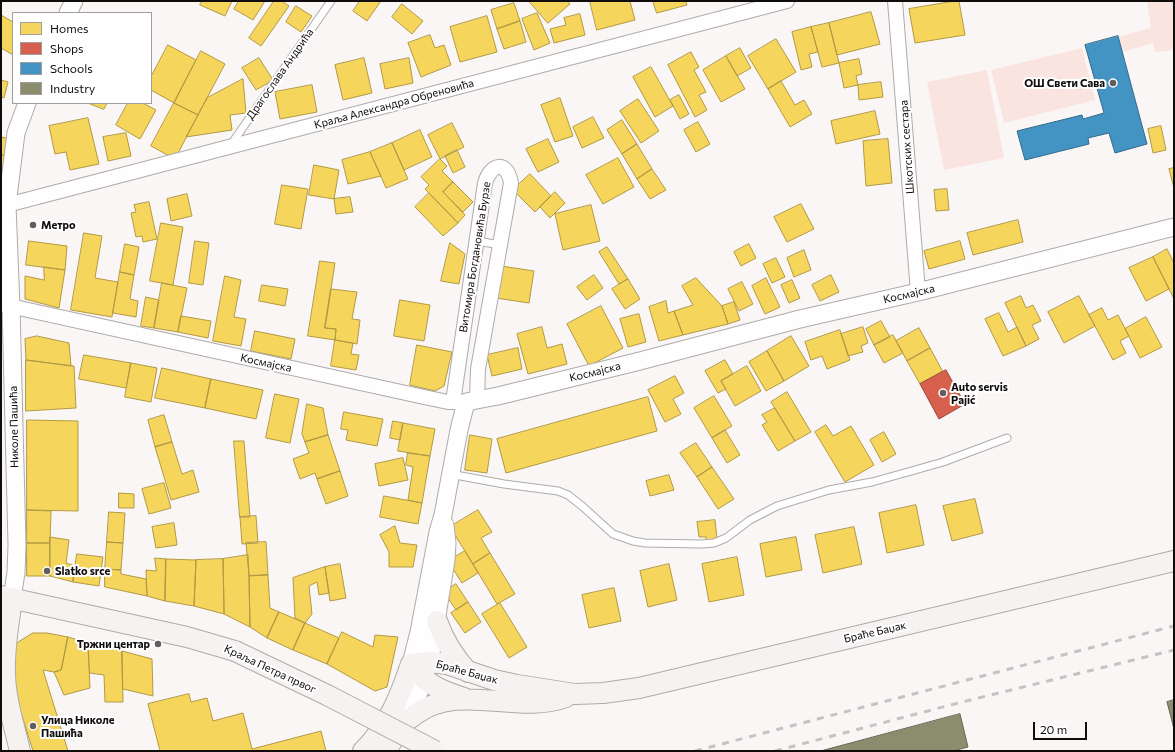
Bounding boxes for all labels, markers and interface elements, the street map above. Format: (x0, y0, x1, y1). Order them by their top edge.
legend (12, 12, 152, 104)
text: Homes (50, 21, 88, 35)
street label: Драгослава Андрића (244, 26, 316, 122)
text: Shops (50, 41, 84, 55)
text: Schools (50, 61, 93, 75)
street label: Краља Александра Обреновића (313, 76, 475, 132)
place label: ОШ Свети Сава (1024, 76, 1105, 90)
marker: ОШ Свети Сава (1108, 78, 1118, 88)
text: Industry (50, 81, 95, 95)
street label: Шкотских сестара (897, 100, 917, 194)
street label: Витомира Богдановића Бурзе (457, 181, 493, 333)
place label: Метро (41, 218, 76, 232)
marker: Метро (28, 220, 38, 230)
street label: Космајска (882, 282, 936, 306)
street label: Космајска (239, 351, 293, 375)
street label: Космајска (568, 359, 622, 385)
place label: Auto servis Pajić (951, 380, 1008, 406)
street label: Николе Пашића (7, 386, 21, 468)
marker: Auto servis Pajić (938, 388, 948, 398)
place label: Slatko srce (55, 564, 110, 578)
marker: Slatko srce (42, 566, 52, 576)
street label: Браће Баџак (842, 618, 908, 646)
place label: Тржни центар (77, 637, 150, 651)
marker: Тржни центар (153, 639, 163, 649)
street label: Краља Петра првог (222, 642, 318, 696)
street label: Браће Баџак (435, 657, 499, 687)
place label: Улица Николе Пашића (41, 713, 115, 739)
scale bar (1035, 714, 1089, 740)
marker: Улица Николе Пашића (28, 721, 38, 731)
text: 20 m (1040, 722, 1067, 736)

